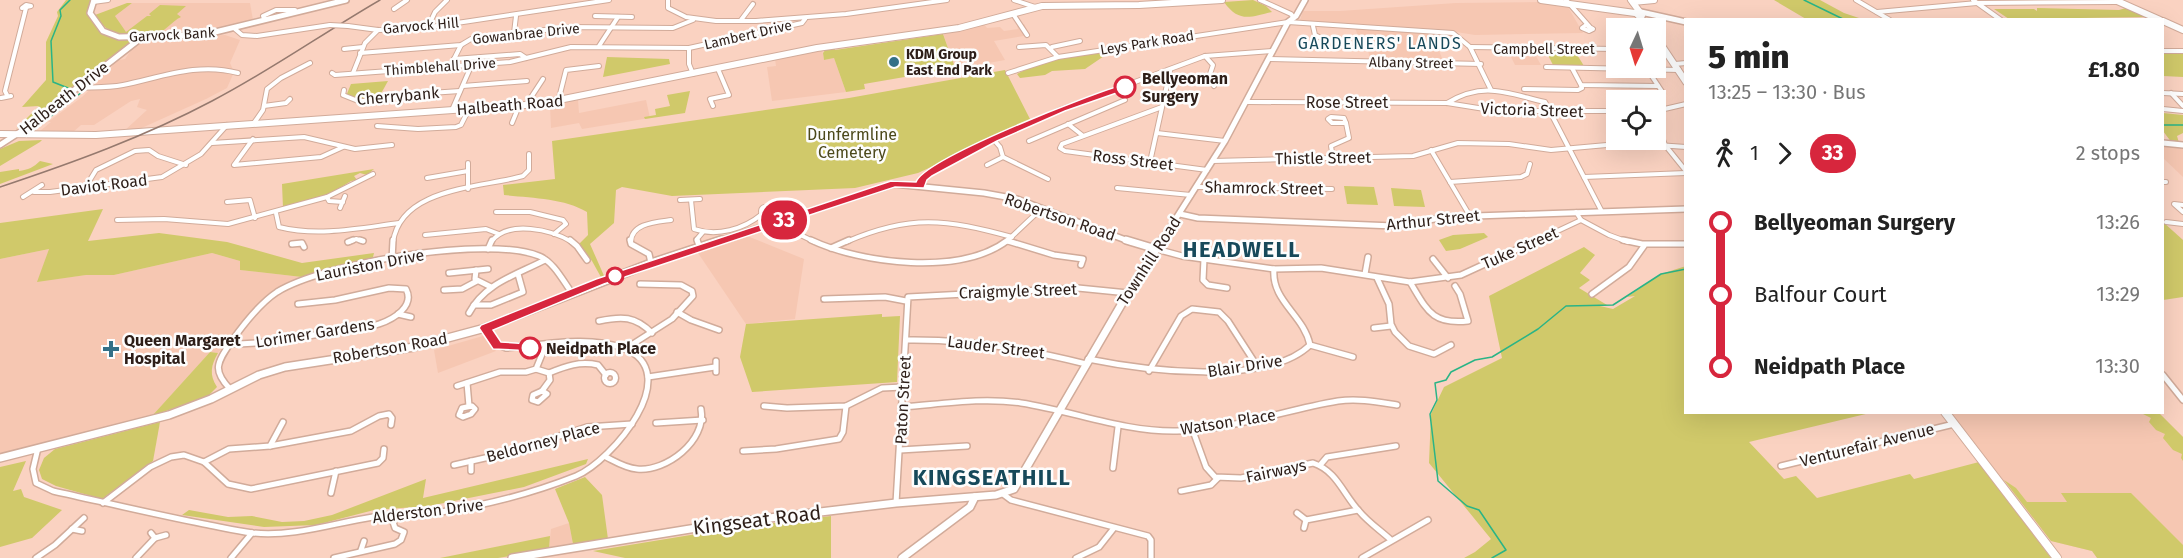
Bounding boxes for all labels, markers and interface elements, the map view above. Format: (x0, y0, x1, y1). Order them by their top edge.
street label: Garvock Hill (382, 14, 460, 38)
street label: Lambert Drive (703, 17, 793, 53)
north arrow (1606, 18, 1666, 78)
map controls (1606, 18, 1666, 150)
street label: Gowanbrae Drive (472, 20, 580, 48)
street label: Garvock Bank (129, 24, 216, 46)
street label: Leys Park Road (1099, 27, 1195, 59)
district label: GARDENERS' LANDS (1298, 34, 1462, 53)
text: 5 min (1708, 37, 1790, 77)
street label: Campbell Street (1493, 41, 1596, 58)
place label: KDM Group East End Park (906, 46, 992, 79)
street label: Albany Street (1369, 54, 1454, 72)
street label: Thimblehall Drive (384, 55, 496, 79)
marker: KDM Group East End Park (887, 55, 901, 69)
text: £1.80 (2088, 56, 2140, 83)
street label: Halbeath Drive (16, 57, 112, 139)
place label: Bellyeoman Surgery (1142, 69, 1228, 106)
marker: Bellyeoman Surgery (1114, 76, 1136, 98)
text: 13:25 – 13:30 · Bus (1708, 80, 1866, 104)
street label: Cherrybank (356, 83, 441, 109)
button: locate (1606, 90, 1666, 150)
street label: Halbeath Road (456, 91, 564, 119)
street label: Rose Street (1306, 93, 1389, 112)
street label: Victoria Street (1480, 99, 1584, 121)
park label: Dunfermline Cemetery (807, 125, 897, 162)
icon: walk (1708, 137, 1741, 170)
icon: forward (1768, 137, 1801, 170)
text: 33 (1822, 140, 1844, 166)
text: 1 (1750, 141, 1759, 165)
text: 2 stops (2076, 141, 2140, 165)
street label: Ross Street (1092, 146, 1175, 174)
street label: Thistle Street (1275, 148, 1371, 168)
street label: Daviot Road (60, 170, 148, 200)
street label: Shamrock Street (1204, 177, 1324, 199)
street label: Robertson Road (1002, 189, 1118, 245)
line badge: 33 (757, 200, 811, 240)
street label: Arthur Street (1385, 206, 1481, 234)
text: 33 (773, 207, 795, 233)
text: Bellyeoman Surgery (1754, 209, 1955, 236)
text: 13:26 (2096, 210, 2140, 234)
street label: Townhill Road (1113, 213, 1185, 309)
street label: Tuke Street (1479, 223, 1561, 273)
district label: HEADWELL (1183, 236, 1301, 263)
street label: Lauriston Drive (314, 245, 426, 285)
unlabelled marker (606, 267, 624, 285)
street label: Craigmyle Street (959, 279, 1078, 303)
text: Balfour Court (1754, 281, 1887, 308)
text: 13:29 (2096, 282, 2140, 306)
street label: Lorimer Gardens (254, 314, 376, 352)
street label: Robertson Road (331, 329, 449, 367)
place label: Queen Margaret Hospital (124, 331, 241, 368)
street label: Lauder Street (946, 332, 1046, 362)
marker: Neidpath Place (519, 337, 541, 359)
place label: Neidpath Place (546, 339, 656, 358)
marker: Queen Margaret Hospital (102, 340, 120, 358)
street label: Blair Drive (1206, 351, 1284, 381)
text: Neidpath Place (1754, 353, 1905, 380)
text: 13:30 (2095, 354, 2140, 378)
street label: Paton Street (891, 355, 915, 445)
street label: Watson Place (1179, 405, 1277, 439)
street label: Beldorney Place (484, 418, 602, 466)
street label: Venturefair Avenue (1798, 419, 1936, 471)
street label: Fairways (1244, 455, 1308, 487)
district label: KINGSEATHILL (913, 464, 1071, 491)
street label: Alderston Drive (372, 495, 484, 527)
street label: Kingseat Road (692, 500, 822, 540)

